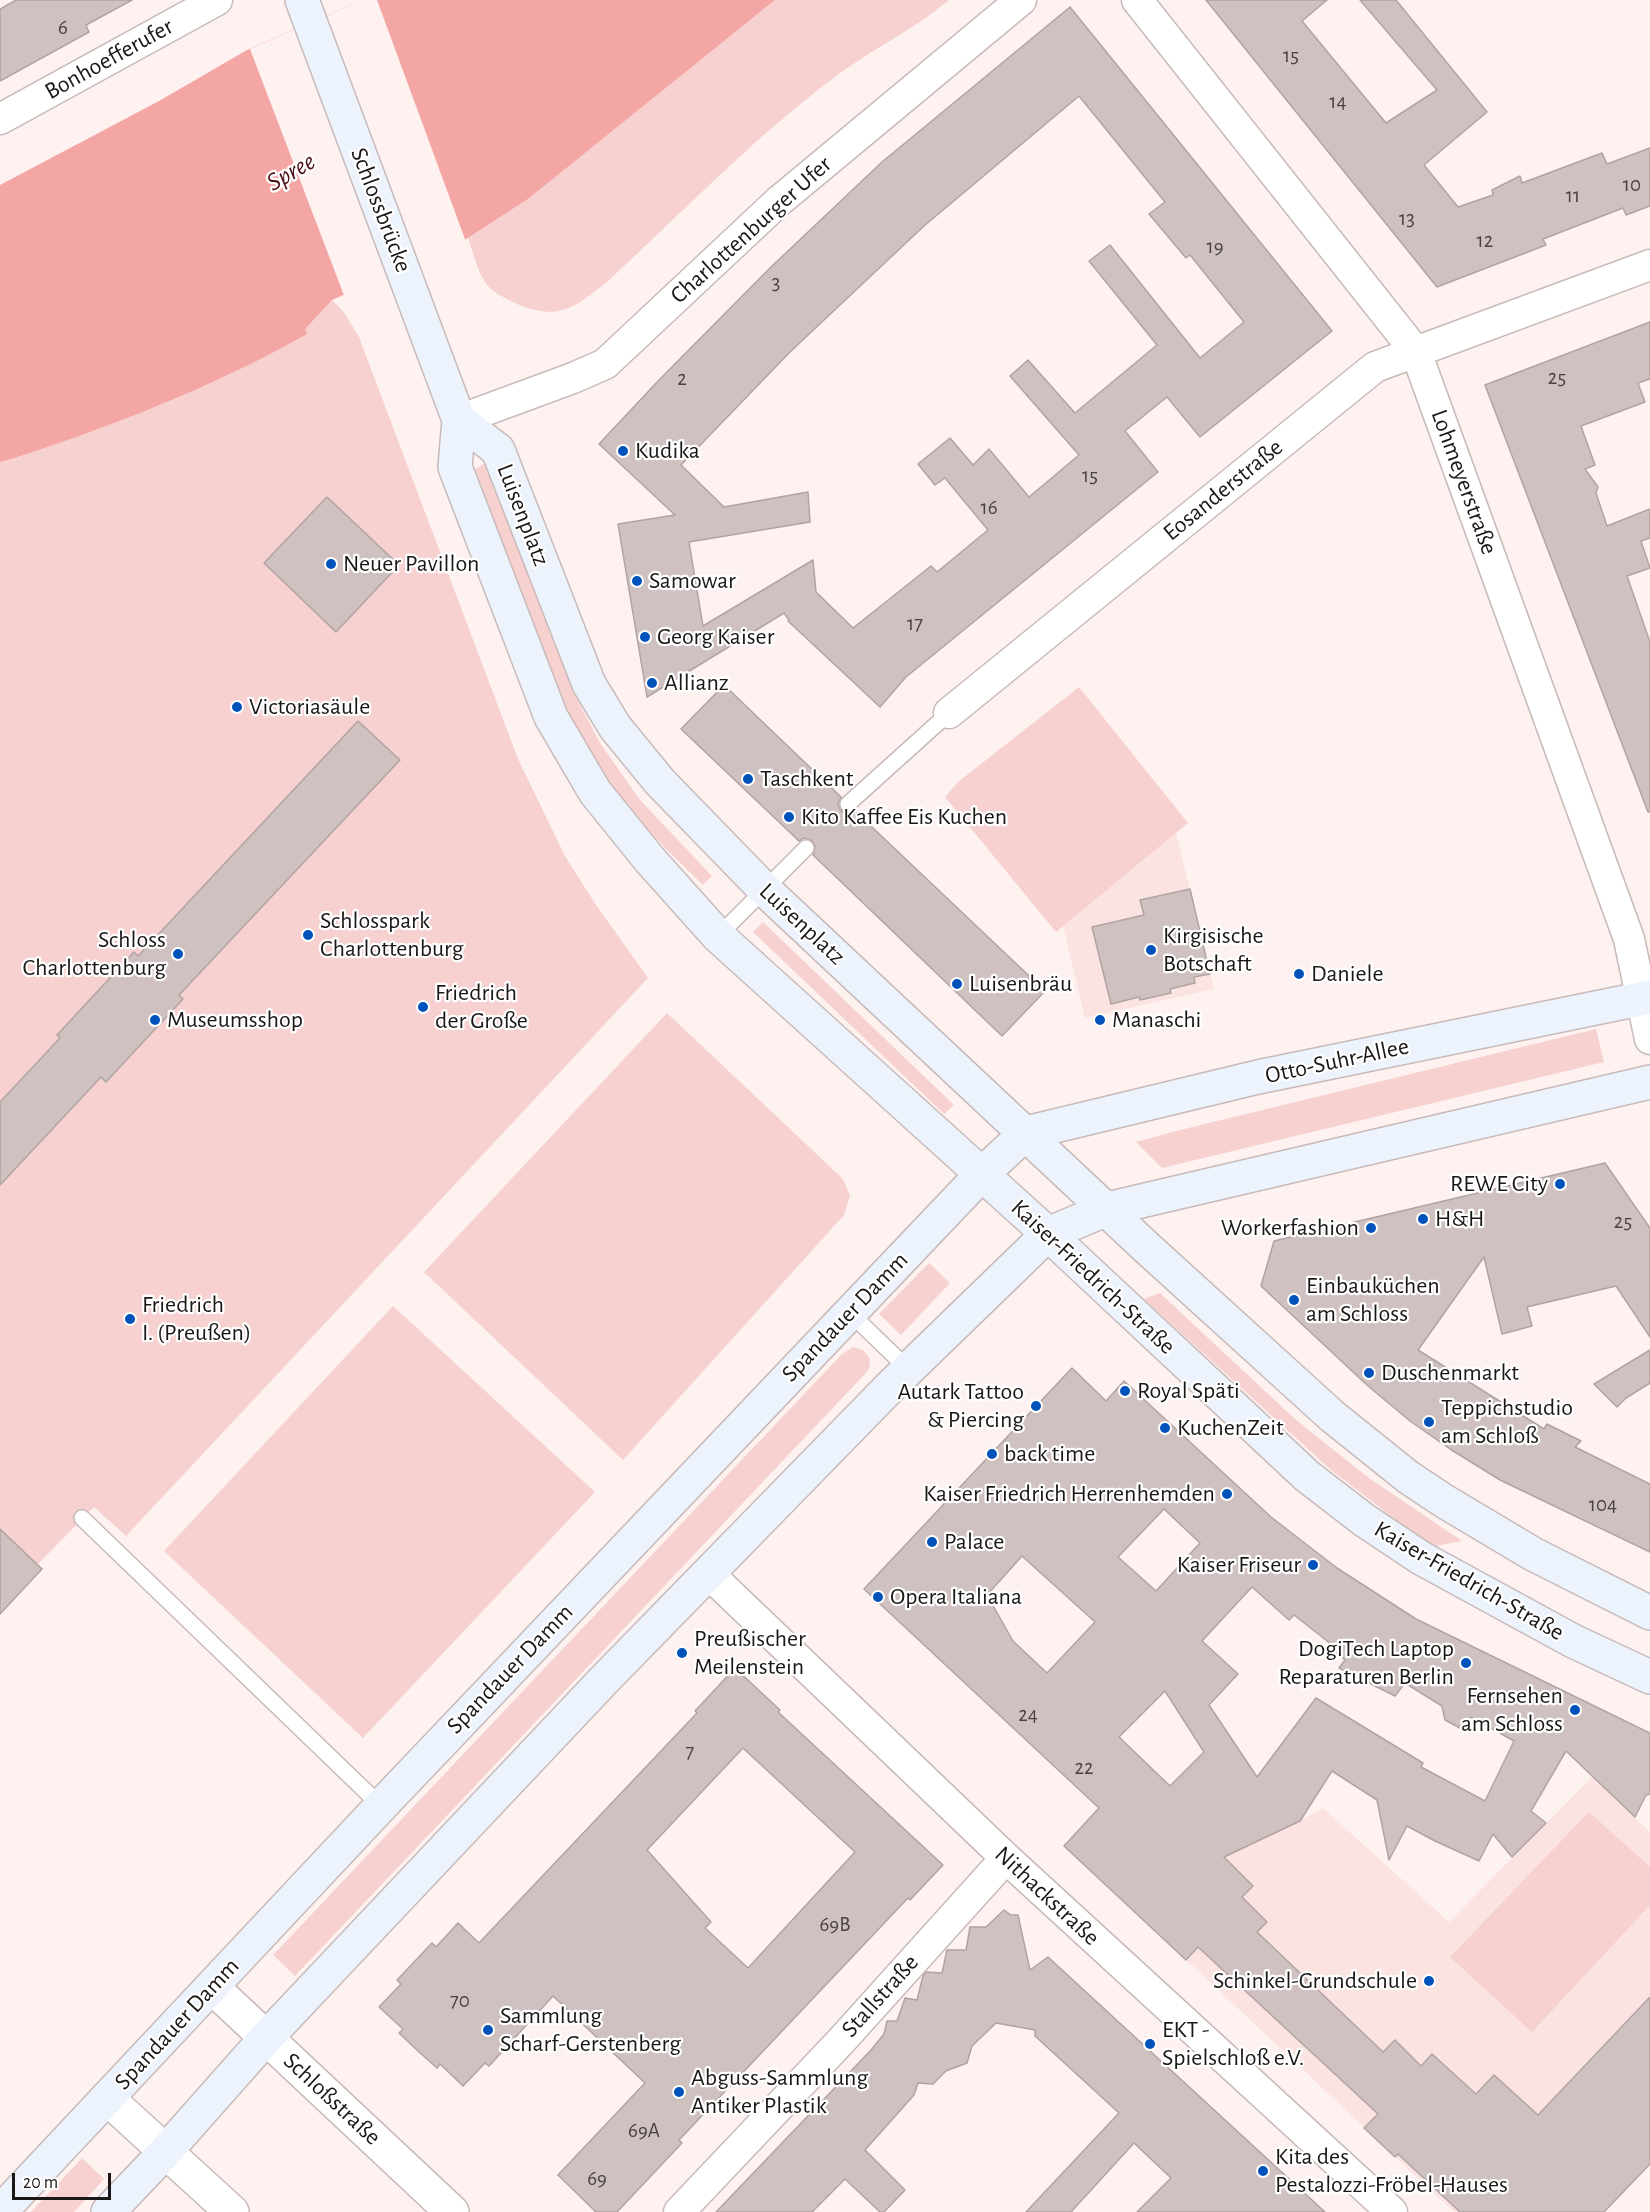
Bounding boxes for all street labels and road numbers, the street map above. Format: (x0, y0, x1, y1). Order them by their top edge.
street label: Bonhoefferufer (40, 12, 178, 106)
street label: Schlossbrücke (344, 144, 418, 276)
street label: Charlottenburger Ufer (664, 150, 838, 310)
street label: Lohmeyerstraße (1424, 406, 1504, 558)
street label: Eosanderstraße (1157, 433, 1289, 547)
street label: Luisenplatz (490, 460, 556, 570)
street label: Luisenplatz (753, 877, 851, 971)
street label: Otto-Suhr-Allee (1263, 1032, 1411, 1090)
street label: Kaiser-Friedrich-Straße (1005, 1193, 1181, 1361)
street label: Spandauer Damm (776, 1246, 914, 1388)
street label: Kaiser-Friedrich-Straße (1369, 1515, 1569, 1647)
street label: Spandauer Damm (441, 1598, 579, 1740)
street label: Nithackstraße (989, 1840, 1105, 1952)
street label: Stallstraße (835, 1949, 925, 2043)
street label: Spandauer Damm (109, 1952, 245, 2096)
street label: Schloßstraße (277, 2047, 387, 2151)

